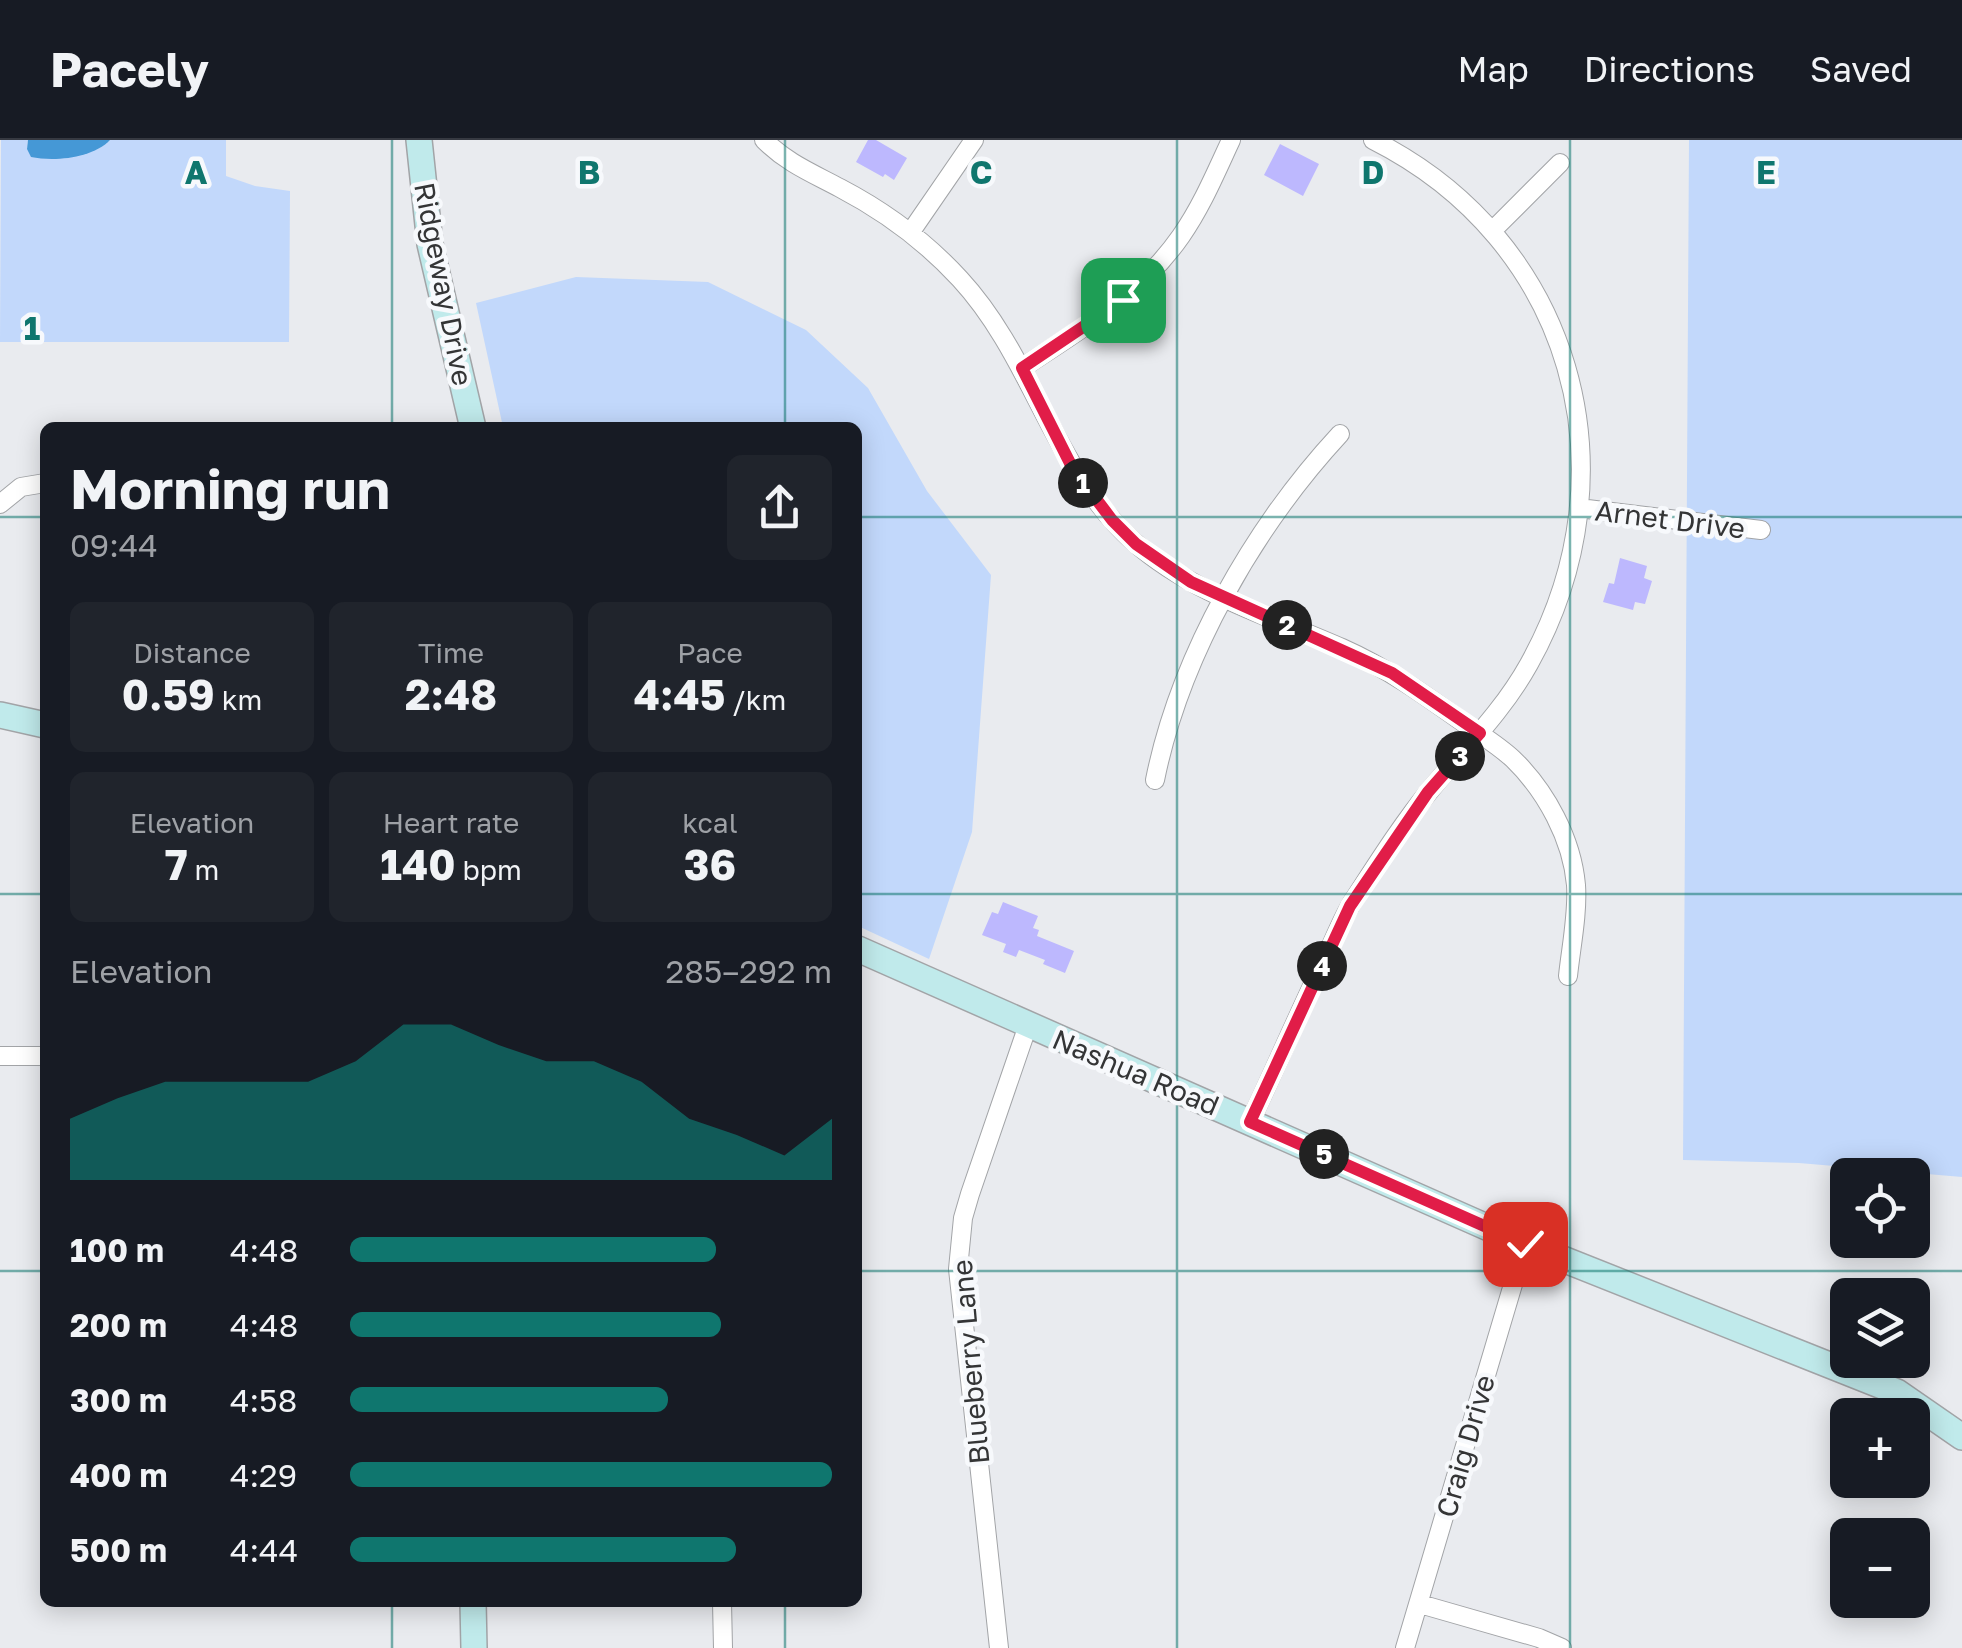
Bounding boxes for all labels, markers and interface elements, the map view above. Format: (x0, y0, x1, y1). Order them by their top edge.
text: Pacely (50, 40, 209, 98)
text: Map (1457, 48, 1529, 90)
text: Directions (1584, 48, 1755, 90)
text: Saved (1810, 48, 1912, 90)
text: A (185, 153, 208, 191)
text: B (578, 153, 600, 191)
text: C (970, 153, 992, 191)
text: D (1362, 153, 1384, 191)
text: E (1756, 153, 1776, 191)
street label: Ridgeway Drive (408, 180, 480, 388)
pin (1081, 258, 1166, 343)
icon: arrive (1096, 273, 1151, 328)
text: 1 (24, 309, 40, 347)
text: Morning run (70, 455, 390, 521)
button: share (727, 455, 832, 560)
pin: 1 (1058, 458, 1108, 508)
text: 1 (1076, 466, 1090, 499)
street label: Arnet Drive (1593, 493, 1747, 545)
text: 09:44 (70, 526, 158, 564)
pin: 2 (1262, 600, 1312, 650)
text: 2 (1278, 608, 1296, 641)
text: Distance (133, 636, 251, 669)
text: Time (418, 636, 484, 669)
text: Pace (677, 636, 743, 669)
text: 0.59 (122, 669, 215, 719)
text: 2:48 (405, 669, 497, 719)
text: 4:45 (634, 669, 725, 719)
text: km (215, 683, 262, 716)
text: /km (725, 683, 786, 716)
pin: 3 (1435, 731, 1485, 781)
text: 3 (1451, 739, 1469, 772)
text: Elevation (130, 806, 254, 839)
text: Heart rate (383, 806, 519, 839)
text: kcal (682, 806, 738, 839)
text: 7 (165, 839, 188, 889)
text: 140 (380, 839, 455, 889)
text: 36 (684, 839, 736, 889)
text: m (188, 853, 219, 886)
text: bpm (455, 853, 522, 886)
pin: 4 (1297, 941, 1347, 991)
text: 4 (1313, 949, 1331, 982)
text: Elevation (70, 952, 212, 990)
text: 285–292 m (666, 952, 832, 990)
street label: Nashua Road (1048, 1022, 1224, 1122)
pin: 5 (1299, 1129, 1349, 1179)
text: 5 (1315, 1137, 1333, 1170)
map controls (1830, 1158, 1930, 1618)
button: locate (1830, 1158, 1930, 1258)
pin (1483, 1202, 1568, 1287)
icon: check (1498, 1217, 1553, 1272)
text: 100 m (70, 1231, 164, 1269)
text: 4:48 (230, 1231, 298, 1269)
street label: Blueberry Lane (945, 1258, 995, 1466)
button: layers (1830, 1278, 1930, 1378)
text: 200 m (70, 1306, 167, 1344)
text: 4:48 (230, 1306, 298, 1344)
street label: Craig Drive (1429, 1371, 1501, 1521)
text: 300 m (70, 1381, 167, 1419)
text: 4:58 (230, 1381, 297, 1419)
button: + (1830, 1398, 1930, 1498)
text: 400 m (70, 1456, 168, 1494)
text: 4:29 (230, 1456, 297, 1494)
button: − (1830, 1518, 1930, 1618)
text: 500 m (70, 1531, 167, 1569)
text: 4:44 (230, 1531, 298, 1569)

